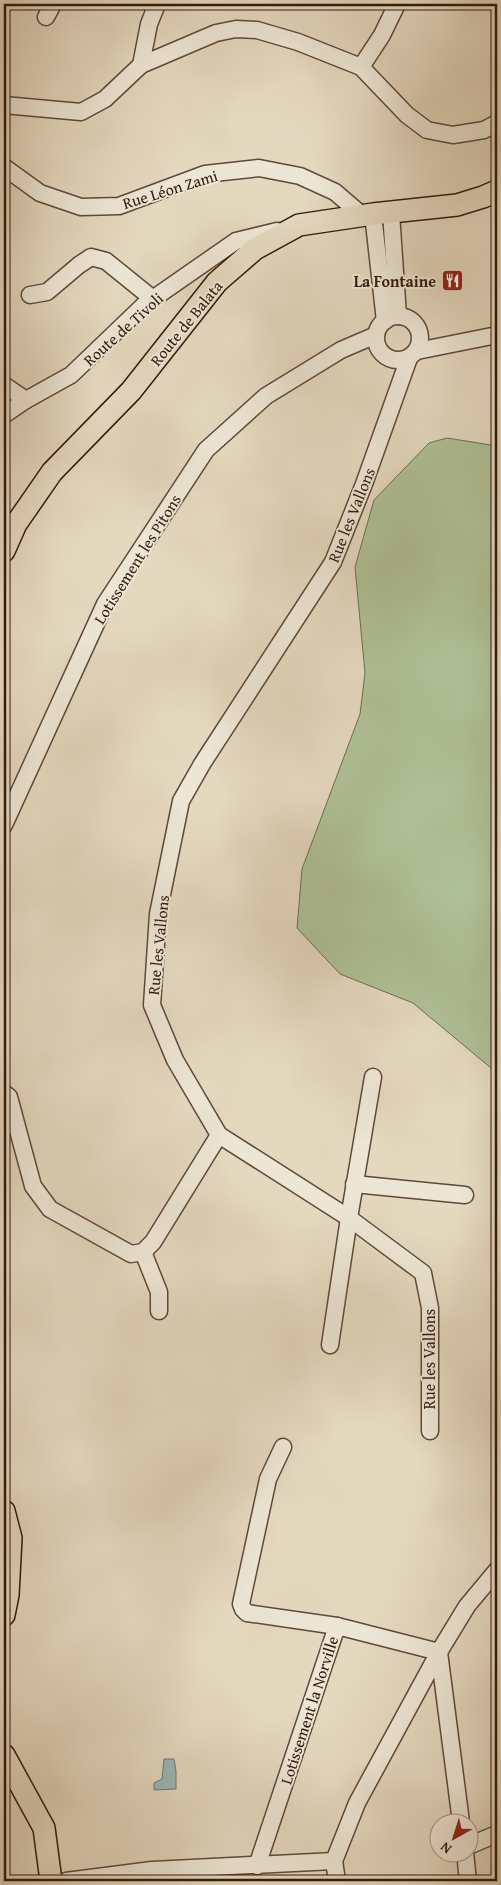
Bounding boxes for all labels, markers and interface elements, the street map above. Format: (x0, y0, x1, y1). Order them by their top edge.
street label: Rue Léon Zami (119, 163, 221, 215)
place label: La Fontaine (354, 269, 436, 293)
restaurant icon: La Fontaine (440, 269, 464, 293)
street label: Route de Balata (144, 275, 228, 371)
street label: Route de Tivoli (78, 286, 169, 372)
street label: Rue les Vallons (321, 464, 381, 566)
street label: Lotissement les Pitons (87, 489, 187, 629)
street label: Rue les Vallons (141, 894, 175, 996)
street label: Rue les Vallons (417, 1309, 441, 1409)
street label: Lotissement la Norville (274, 1633, 344, 1787)
north arrow (428, 1812, 478, 1862)
text: N (435, 1837, 456, 1859)

